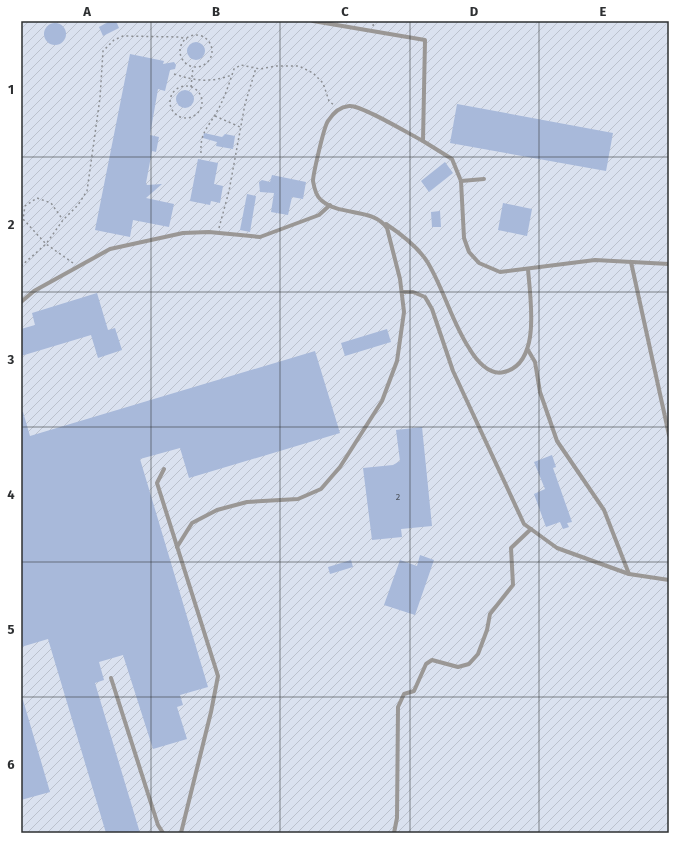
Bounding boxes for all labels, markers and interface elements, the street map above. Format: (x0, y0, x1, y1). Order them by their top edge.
text: A (82, 4, 91, 19)
text: B (212, 4, 220, 19)
text: C (341, 4, 349, 19)
text: D (470, 4, 479, 19)
text: E (600, 4, 607, 19)
text: 1 (8, 82, 14, 97)
text: 2 (8, 217, 15, 232)
text: 3 (7, 352, 15, 367)
text: 4 (7, 487, 15, 502)
house number: 2 (396, 492, 400, 502)
text: 5 (8, 622, 15, 637)
text: 6 (7, 757, 15, 772)

